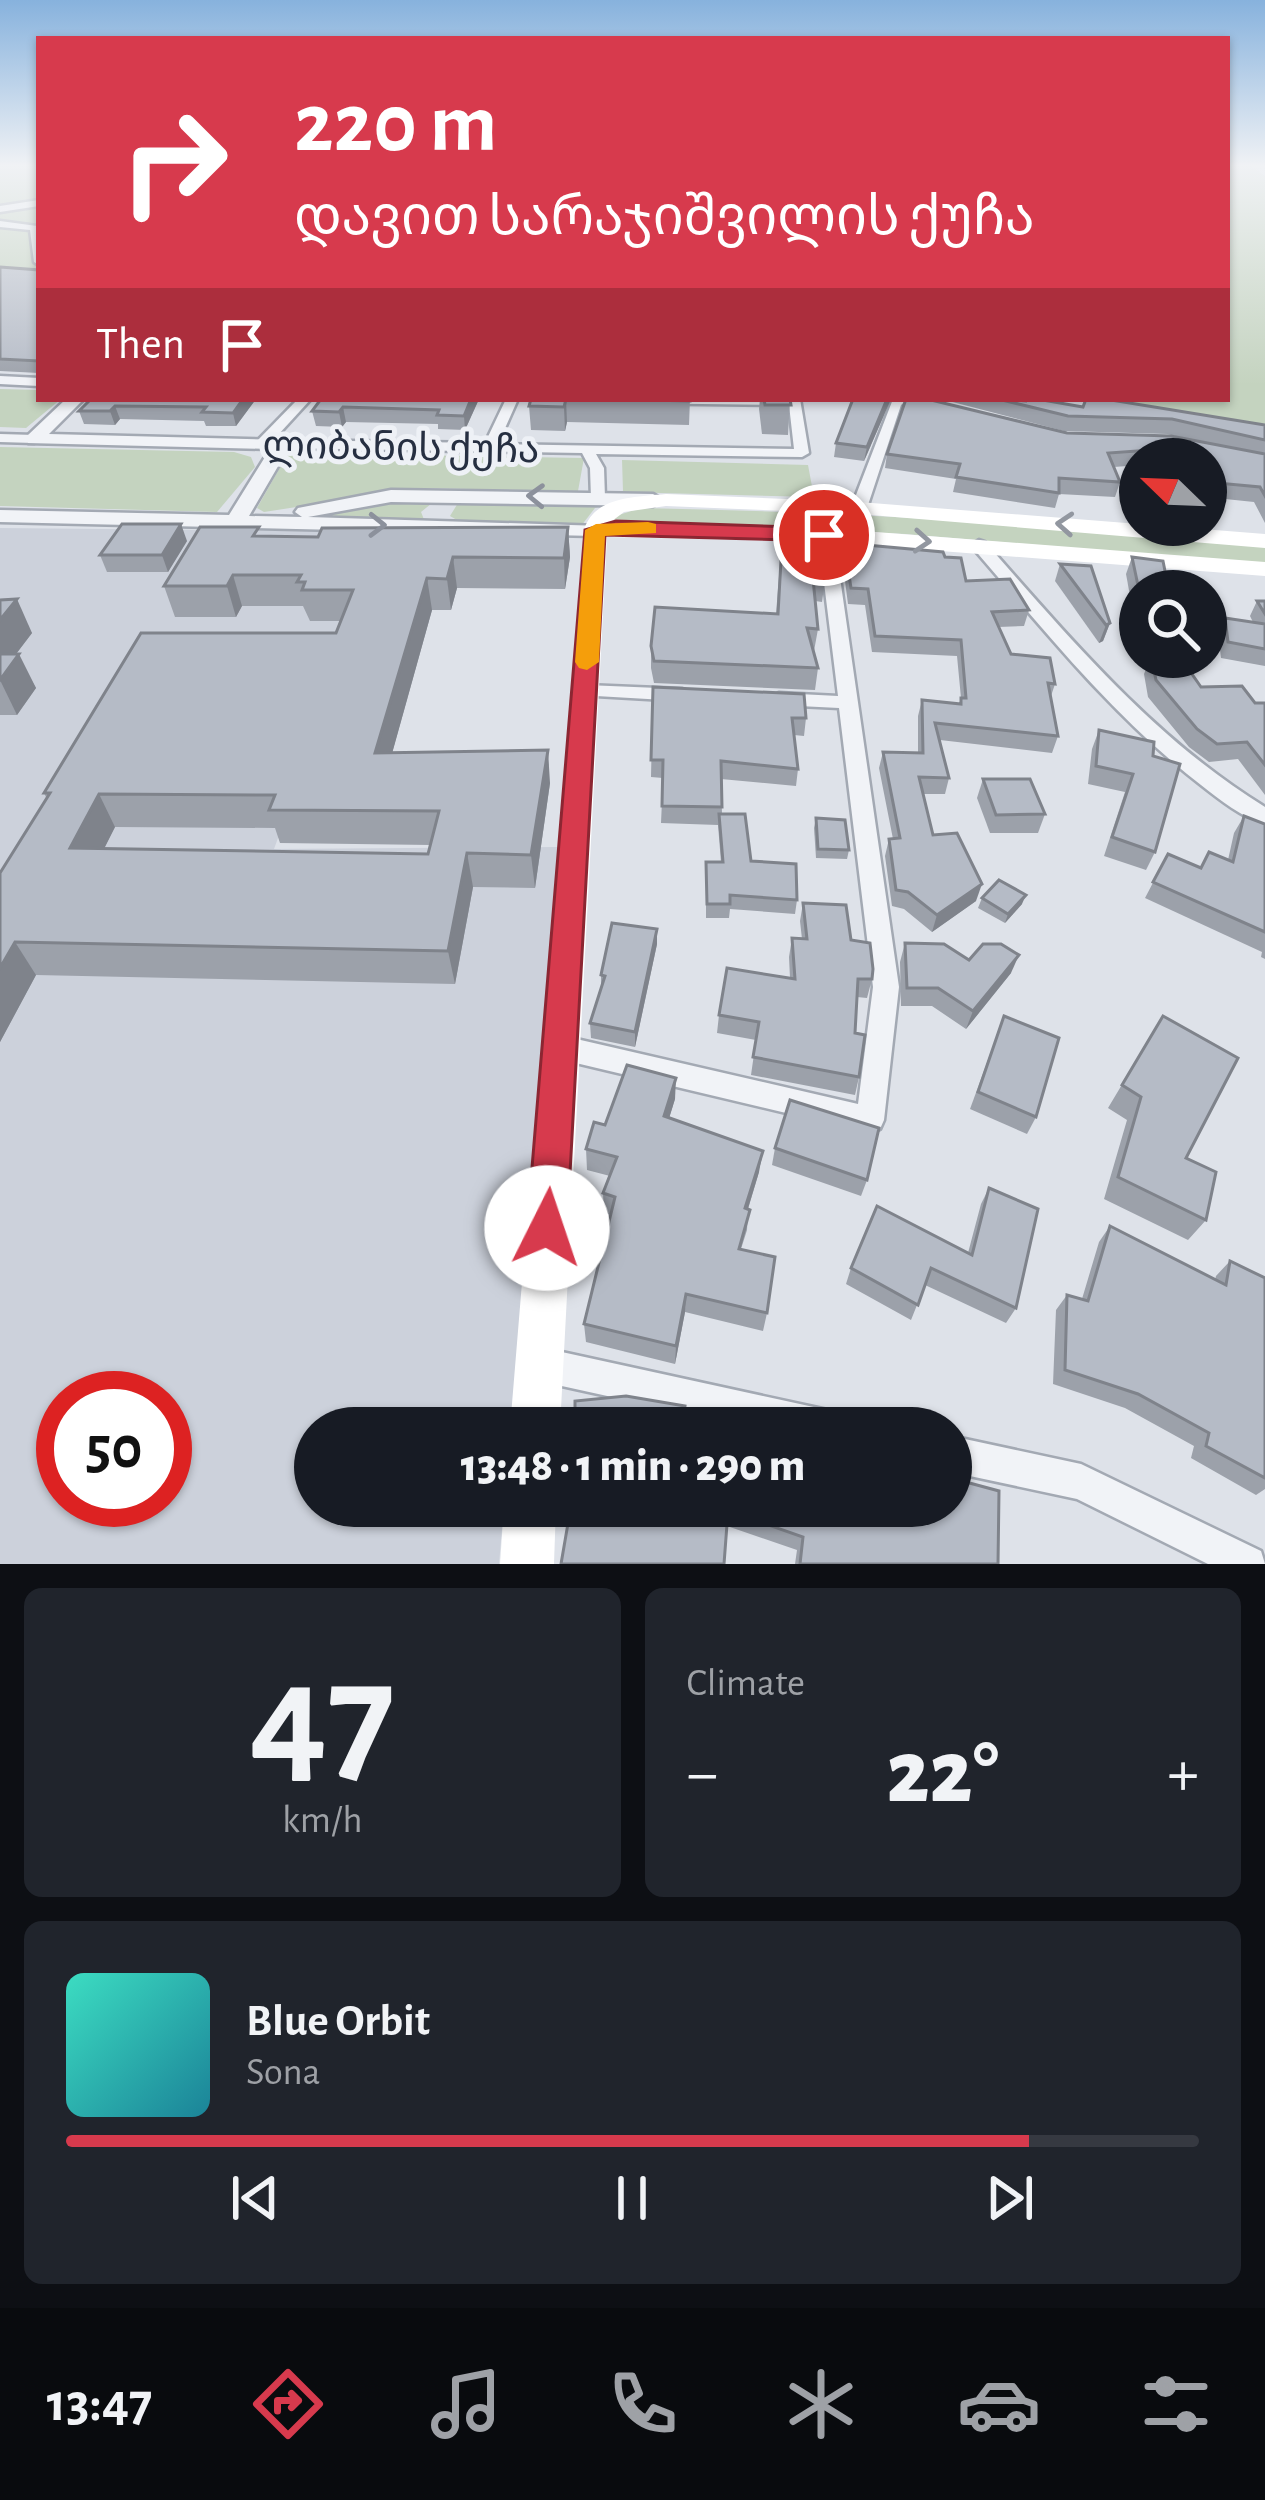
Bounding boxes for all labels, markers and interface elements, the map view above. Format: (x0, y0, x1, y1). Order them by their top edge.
text: 220 m (294, 83, 497, 167)
icon: right (96, 84, 252, 240)
text: დავით სარაჯიშვილის ქუჩა (294, 191, 1035, 245)
icon: arrive (209, 312, 275, 378)
text: Then (96, 322, 185, 367)
street label: ლიბანის ქუჩა (262, 427, 540, 472)
north arrow (1119, 438, 1227, 546)
map controls (1119, 438, 1227, 678)
one-way arrow (526, 483, 545, 509)
pin (773, 484, 875, 586)
icon: arrive (791, 502, 857, 568)
one-way arrow (1055, 511, 1074, 537)
one-way arrow (368, 512, 387, 538)
one-way arrow (913, 528, 932, 554)
button: search (1119, 570, 1227, 678)
position arrow (484, 1165, 610, 1291)
speed limit sign: 50 (36, 1371, 192, 1527)
text: 13:48 · 1 min · 290 m (461, 1444, 805, 1489)
text: 47 (249, 1641, 395, 1797)
text: Climate (687, 1664, 805, 1703)
text: 22° (887, 1729, 999, 1819)
text: − (687, 1741, 718, 1807)
text: + (1167, 1741, 1199, 1807)
text: km/h (282, 1801, 362, 1840)
text: Blue Orbit (246, 1999, 430, 2044)
text: Sona (246, 2053, 321, 2092)
icon: previous (222, 2165, 288, 2231)
icon: pause (599, 2165, 665, 2231)
icon: next (977, 2165, 1043, 2231)
icon: directions (246, 2362, 330, 2446)
icon: music (424, 2362, 508, 2446)
icon: phone (601, 2362, 685, 2446)
icon: climate (779, 2362, 863, 2446)
icon: car (957, 2362, 1041, 2446)
icon: filters (1134, 2362, 1218, 2446)
text: 13:47 (47, 2377, 152, 2431)

